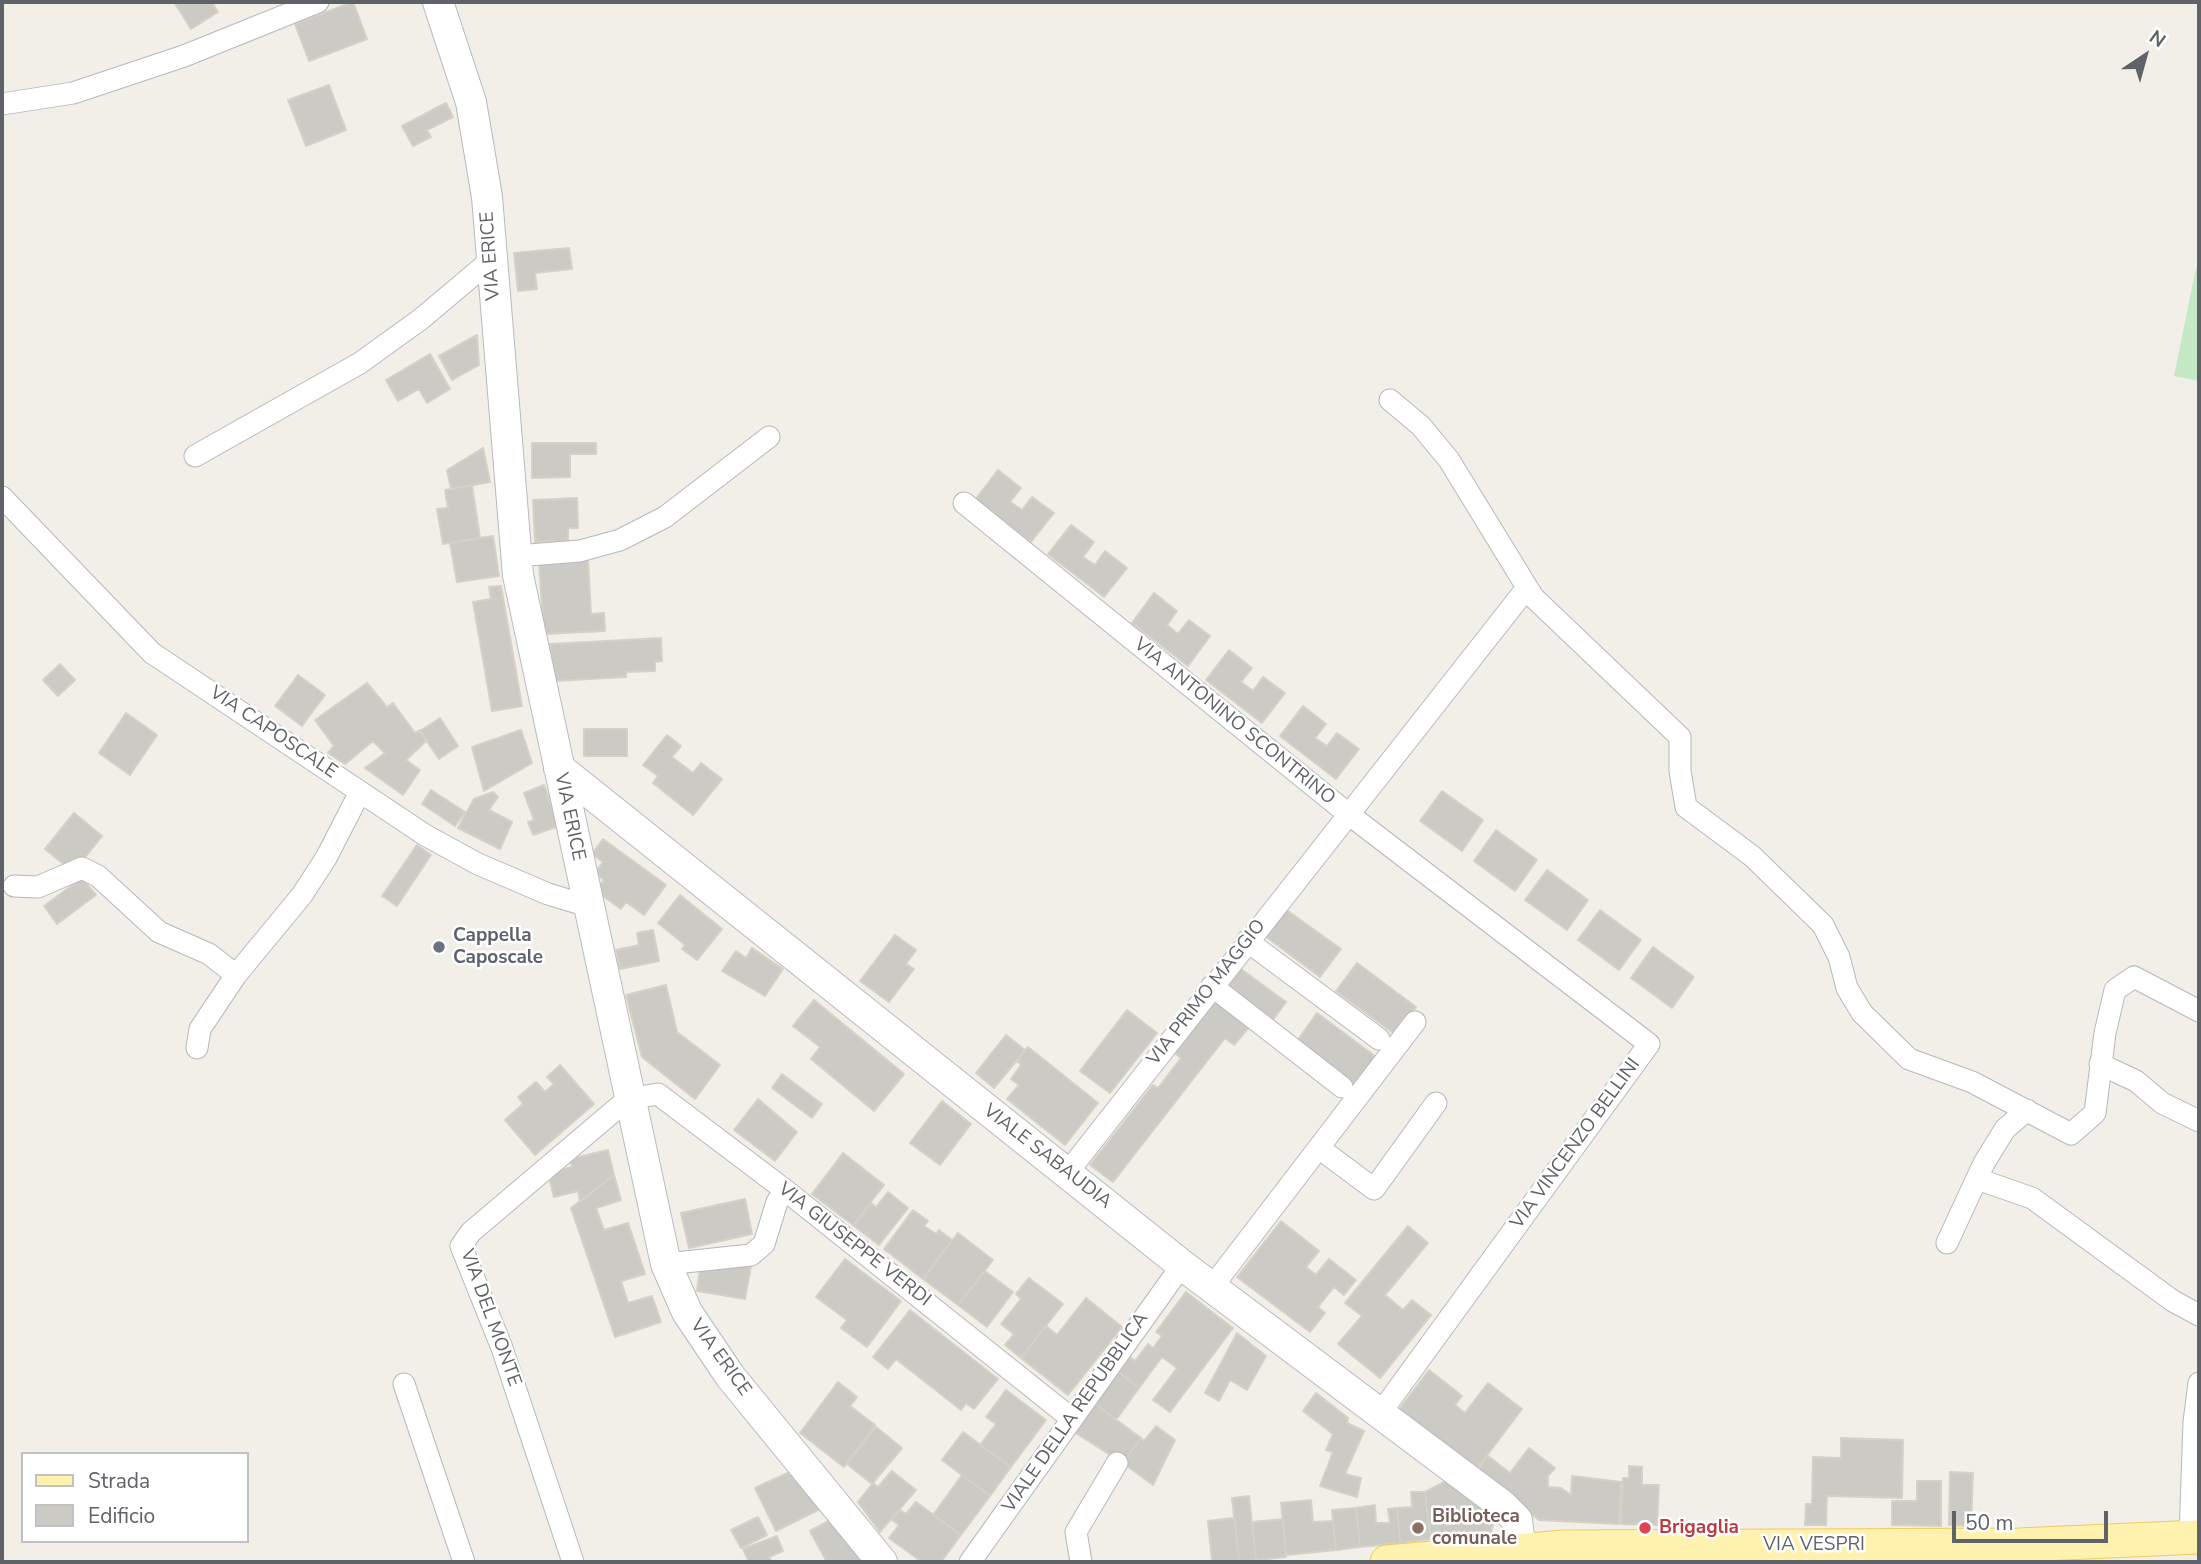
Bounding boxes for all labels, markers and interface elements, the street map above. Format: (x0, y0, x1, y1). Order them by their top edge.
north arrow (2110, 21, 2180, 91)
text: N (2144, 24, 2171, 54)
street label: VIA ERICE (477, 211, 505, 301)
street label: VIA ANTONINO SCONTRINO (1129, 634, 1339, 810)
street label: VIA CAPOSCALE (205, 682, 341, 784)
street label: VIA ERICE (549, 771, 589, 863)
street label: VIA PRIMO MAGGIO (1143, 916, 1271, 1070)
place label: Cappella Caposcale (453, 925, 543, 969)
marker: Cappella Caposcale (431, 939, 447, 955)
street label: VIA VINCENZO BELLINI (1506, 1054, 1646, 1234)
street label: VIALE SABAUDIA (978, 1100, 1116, 1214)
street label: VIA GIUSEPPE VERDI (773, 1178, 935, 1312)
street label: VIA DEL MONTE (455, 1246, 525, 1390)
street label: VIALE DELLA REPUBBLICA (998, 1309, 1154, 1517)
street label: VIA ERICE (685, 1315, 755, 1401)
legend (21, 1452, 248, 1543)
text: Strada (88, 1467, 150, 1495)
scale bar (1956, 1498, 2112, 1542)
text: Edificio (88, 1502, 155, 1530)
place label: Biblioteca comunale (1432, 1506, 1520, 1550)
text: 50 m (1965, 1509, 2014, 1537)
place label: Brigaglia (1659, 1517, 1739, 1539)
marker: Biblioteca comunale (1410, 1520, 1426, 1536)
marker: Brigaglia (1637, 1520, 1653, 1536)
street label: VIA VESPRI (1763, 1534, 1865, 1556)

